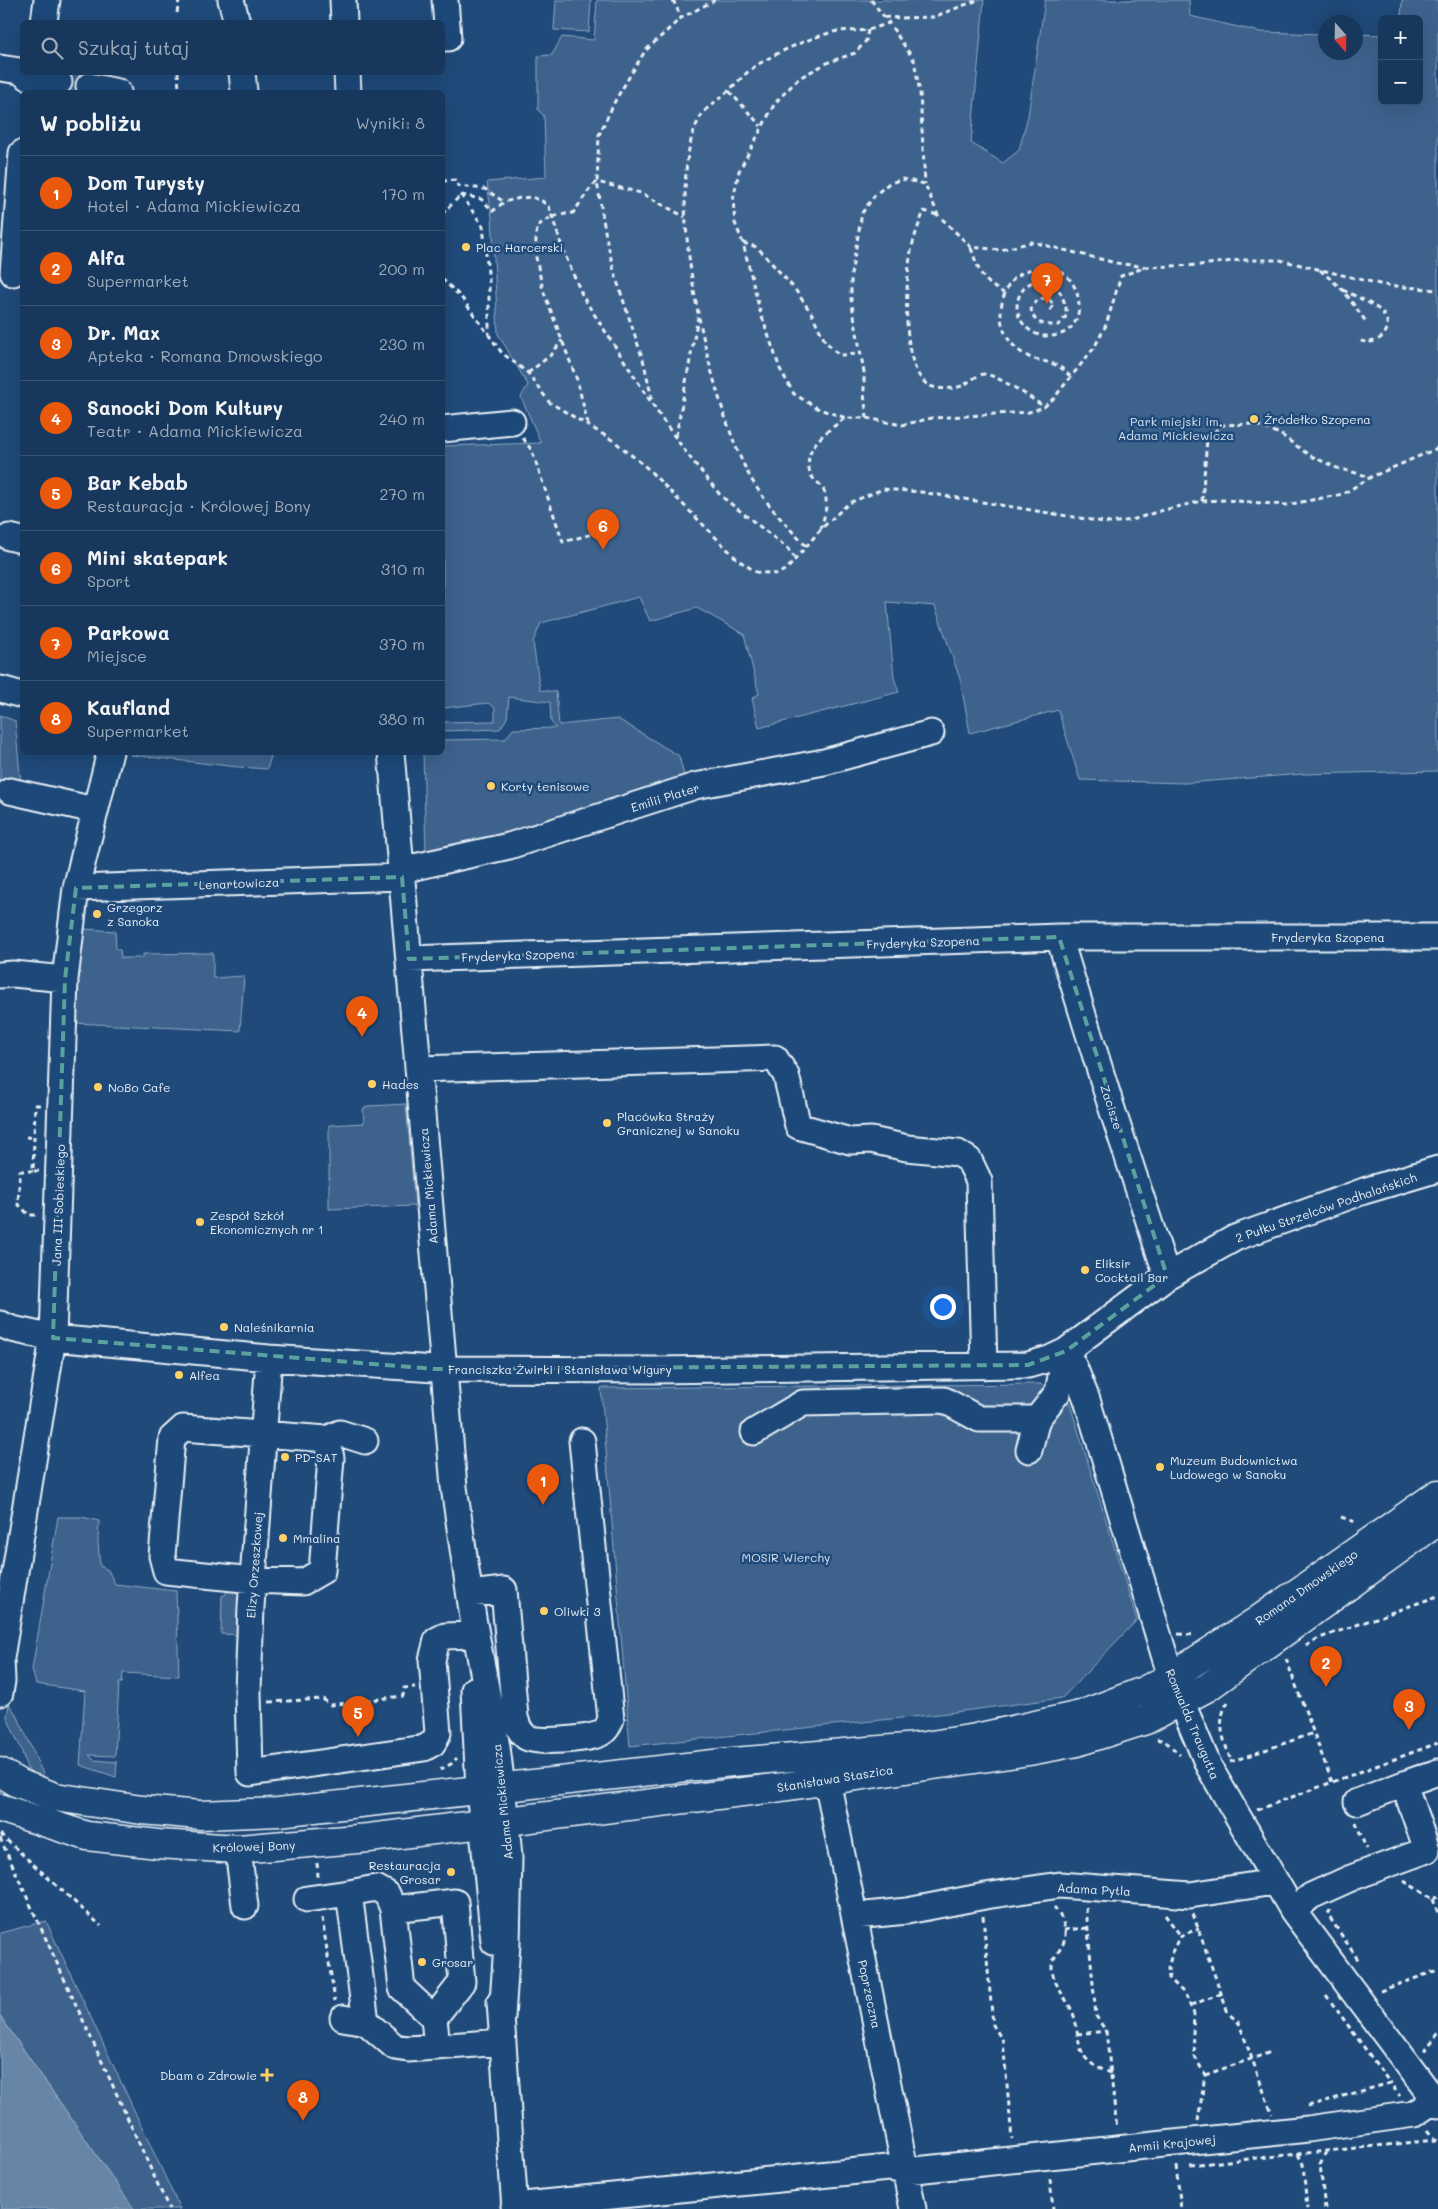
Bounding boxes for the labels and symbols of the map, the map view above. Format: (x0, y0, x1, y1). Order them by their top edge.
north arrow (1318, 15, 1363, 60)
place label: Plac Harcerski (476, 239, 563, 255)
marker: Plac Harcerski (460, 241, 472, 253)
pin: 7 (1031, 263, 1063, 304)
place label: Źródełko Szopena (1264, 411, 1371, 427)
park label: Park miejski im. Adama Mickiewicza (1118, 413, 1234, 443)
marker: Źródełko Szopena (1248, 413, 1260, 425)
pin: 6 (587, 509, 619, 550)
place label: Korty tenisowe (501, 778, 590, 794)
street label: Emilii Plater (629, 779, 701, 815)
marker: Korty tenisowe (485, 780, 497, 792)
street label: Lenartowicza (199, 874, 279, 892)
place label: Grzegorz z Sanoka (107, 899, 163, 929)
marker: Grzegorz z Sanoka (91, 908, 103, 920)
street label: Fryderyka Szopena (1271, 929, 1385, 945)
street label: Fryderyka Szopena (866, 932, 980, 952)
street label: Fryderyka Szopena (461, 945, 575, 965)
pin: 4 (346, 996, 378, 1037)
place label: Hades (382, 1076, 419, 1092)
marker: Hades (366, 1078, 378, 1090)
place label: NoBo Cafe (108, 1079, 171, 1095)
marker: NoBo Cafe (92, 1081, 104, 1093)
street label: Zacisze (1097, 1083, 1127, 1131)
place label: Placówka Straży Granicznej w Sanoku (617, 1108, 739, 1138)
marker: Placówka Straży Granicznej w Sanoku (601, 1117, 613, 1129)
street label: Adama Mickiewicza (415, 1127, 441, 1245)
street label: Jana III Sobieskiego (48, 1144, 68, 1266)
street label: 2 Pułku Strzelców Podhalańskich (1233, 1168, 1419, 1246)
place label: Zespół Szkół Ekonomicznych nr 1 (210, 1207, 324, 1237)
marker: Zespół Szkół Ekonomicznych nr 1 (194, 1216, 206, 1228)
place label: Eliksir Cocktail Bar (1095, 1255, 1168, 1285)
marker: Eliksir Cocktail Bar (1079, 1264, 1091, 1276)
your location (930, 1294, 956, 1320)
place label: Naleśnikarnia (234, 1319, 315, 1335)
marker: Naleśnikarnia (218, 1321, 230, 1333)
street label: Franciszka Żwirki i Stanisława Wigury (448, 1361, 672, 1377)
place label: Alfea (189, 1367, 220, 1383)
marker: Alfea (173, 1369, 185, 1381)
place label: PD-SAT (295, 1449, 338, 1465)
marker: PD-SAT (279, 1451, 291, 1463)
place label: Muzeum Budownictwa Ludowego w Sanoku (1170, 1452, 1298, 1482)
marker: Muzeum Budownictwa Ludowego w Sanoku (1154, 1461, 1166, 1473)
pin: 1 (527, 1464, 559, 1505)
street label: Elizy Orzeszkowej (242, 1511, 266, 1619)
place label: Mmalina (293, 1530, 340, 1546)
marker: Mmalina (277, 1532, 289, 1544)
street label: Romana Dmowskiego (1252, 1546, 1360, 1628)
park label: MOSiR Wierchy (742, 1549, 830, 1565)
place label: Oliwki 3 (554, 1603, 600, 1619)
marker: Oliwki 3 (538, 1605, 550, 1617)
pin: 2 (1310, 1646, 1342, 1687)
street label: Romualda Traugutta (1162, 1666, 1224, 1782)
pin: 3 (1393, 1689, 1425, 1730)
pin: 5 (342, 1696, 374, 1737)
street label: Adama Mickiewicza (488, 1743, 516, 1861)
street label: Stanisława Staszica (776, 1761, 894, 1795)
street label: Królowej Bony (212, 1837, 296, 1855)
place label: Restauracja Grosar (369, 1857, 441, 1887)
marker: Restauracja Grosar (445, 1866, 457, 1878)
street label: Adama Pytla (1057, 1879, 1131, 1899)
place label: Grosar (432, 1954, 473, 1970)
marker: Grosar (416, 1956, 428, 1968)
street label: Poprzeczna (855, 1958, 885, 2030)
place label: Dbam o Zdrowie (160, 2067, 257, 2083)
marker: Dbam o Zdrowie (261, 2069, 273, 2081)
pin: 8 (287, 2080, 319, 2121)
street label: Armii Krajowej (1128, 2130, 1216, 2156)

